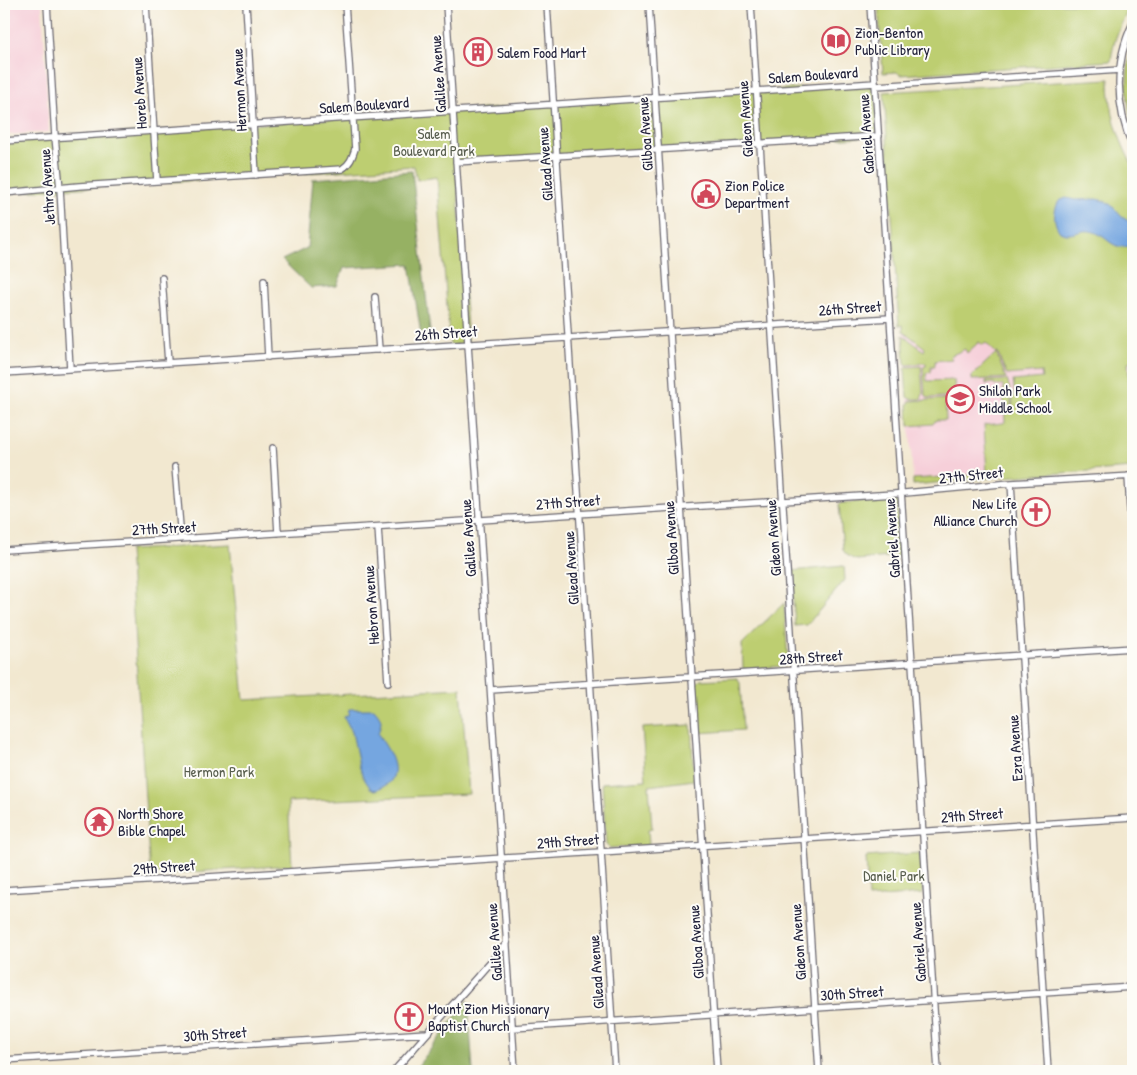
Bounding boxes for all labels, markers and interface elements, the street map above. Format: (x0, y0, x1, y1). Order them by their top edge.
place label: Zion-Benton Public Library (855, 22, 930, 60)
library icon: Zion-Benton Public Library (821, 26, 851, 56)
street label: Galilee Avenue (425, 34, 451, 114)
building icon: Salem Food Mart (463, 37, 493, 67)
place label: Salem Food Mart (497, 42, 587, 63)
street label: Hermon Avenue (226, 48, 252, 132)
street label: Horeb Avenue (126, 56, 152, 130)
street label: Salem Boulevard (768, 61, 859, 89)
street label: Gideon Avenue (732, 80, 758, 158)
street label: Salem Boulevard (319, 91, 410, 119)
street label: Gabriel Avenue (853, 93, 879, 175)
street label: Gilboa Avenue (632, 96, 658, 172)
park label: Salem Boulevard Park (393, 123, 475, 161)
street label: Gilead Avenue (532, 126, 558, 202)
street label: Jethro Avenue (34, 148, 60, 226)
place label: Zion Police Department (725, 175, 790, 213)
public building icon: Zion Police Department (691, 179, 721, 209)
street label: 26th Street (818, 295, 883, 321)
street label: 26th Street (414, 320, 479, 346)
place label: Shiloh Park Middle School (979, 380, 1051, 418)
school or university icon: Shiloh Park Middle School (945, 384, 975, 414)
street label: 27th Street (938, 461, 1005, 489)
street label: 27th Street (535, 489, 602, 515)
place label: New Life Alliance Church (934, 493, 1017, 531)
street label: Gabriel Avenue (879, 497, 905, 579)
church icon: New Life Alliance Church (1021, 497, 1051, 527)
street label: Galilee Avenue (455, 498, 481, 578)
street label: Gideon Avenue (760, 499, 786, 577)
street label: Gilboa Avenue (658, 500, 684, 576)
street label: 27th Street (131, 516, 197, 540)
street label: Gilead Avenue (558, 530, 584, 606)
street label: Hebron Avenue (358, 565, 384, 645)
street label: 28th Street (779, 644, 844, 670)
street label: Ezra Avenue (1002, 714, 1028, 782)
park label: Hermon Park (184, 761, 254, 782)
street label: 29th Street (940, 802, 1005, 828)
place label: North Shore Bible Chapel (118, 803, 185, 841)
temple icon: North Shore Bible Chapel (84, 807, 114, 837)
street label: 29th Street (536, 828, 601, 854)
street label: 29th Street (132, 854, 197, 880)
park label: Daniel Park (863, 865, 925, 886)
street label: Gabriel Avenue (905, 901, 931, 983)
street label: Galilee Avenue (481, 902, 507, 982)
street label: Gideon Avenue (785, 903, 811, 981)
street label: Gilboa Avenue (683, 904, 709, 980)
street label: Gilead Avenue (583, 934, 609, 1010)
street label: 30th Street (820, 980, 885, 1006)
place label: Mount Zion Missionary Baptist Church (428, 998, 550, 1036)
church icon: Mount Zion Missionary Baptist Church (394, 1002, 424, 1032)
street label: 30th Street (183, 1021, 248, 1047)

